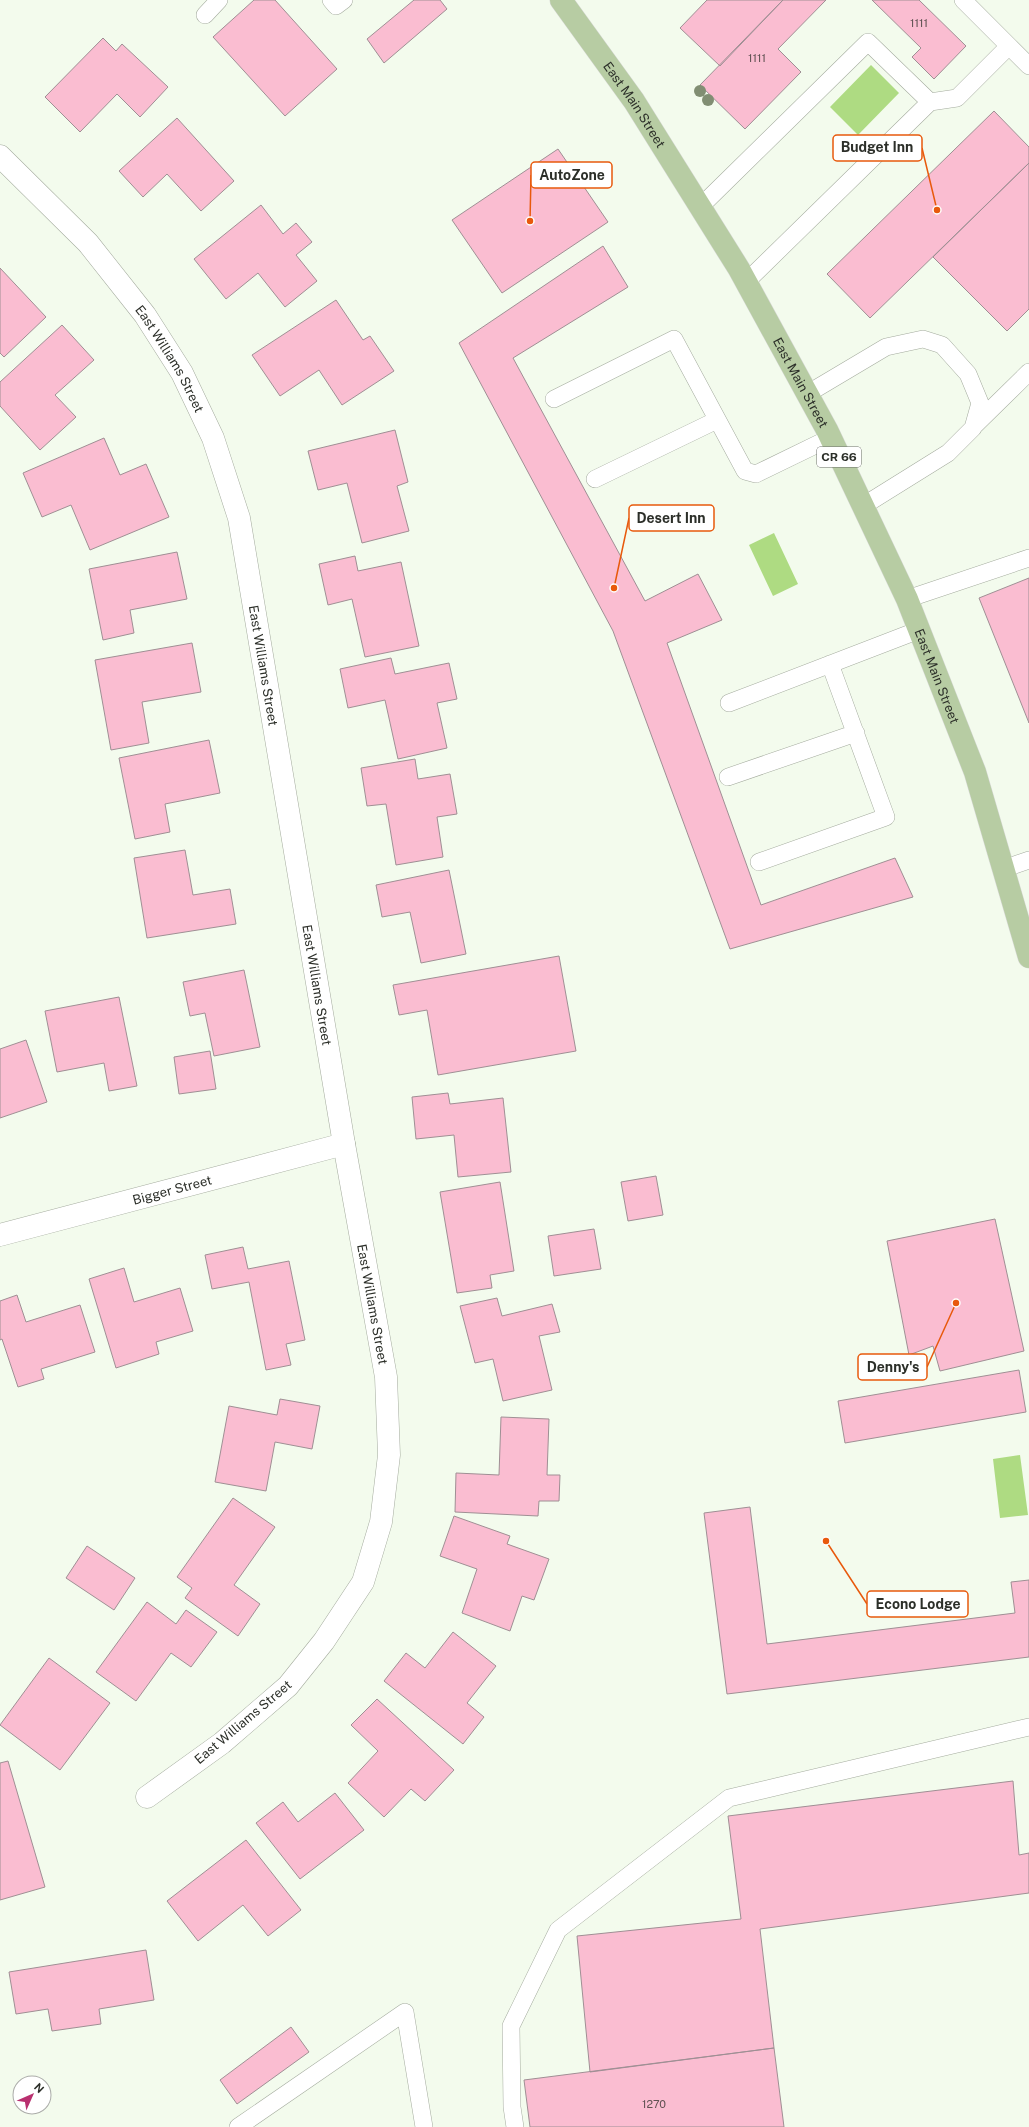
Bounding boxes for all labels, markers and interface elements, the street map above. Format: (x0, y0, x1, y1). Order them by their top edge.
house number: 1111 (910, 17, 928, 29)
house number: 1111 (748, 52, 766, 64)
street label: East Main Street (600, 59, 669, 150)
callout: Budget Inn (833, 135, 922, 161)
text: Budget Inn (841, 139, 913, 155)
callout: AutoZone (531, 162, 612, 188)
text: AutoZone (539, 167, 605, 183)
street label: East Williams Street (133, 302, 207, 415)
street label: East Main Street (770, 335, 832, 430)
road number: CR 66 (817, 447, 861, 467)
callout: Desert Inn (629, 505, 714, 531)
text: Desert Inn (636, 510, 706, 526)
street label: East Williams Street (246, 604, 281, 727)
street label: East Main Street (912, 627, 963, 726)
street label: East Williams Street (300, 923, 335, 1046)
street label: Bigger Street (131, 1172, 213, 1207)
street label: East Williams Street (355, 1243, 391, 1366)
callout: Denny's (858, 1354, 927, 1380)
text: Denny's (867, 1359, 919, 1375)
callout: Econo Lodge (867, 1591, 968, 1617)
text: Econo Lodge (875, 1596, 961, 1612)
street label: East Williams Street (191, 1677, 295, 1767)
north arrow (12, 2075, 52, 2115)
text: N (32, 2081, 46, 2095)
house number: 1270 (642, 2098, 666, 2110)

